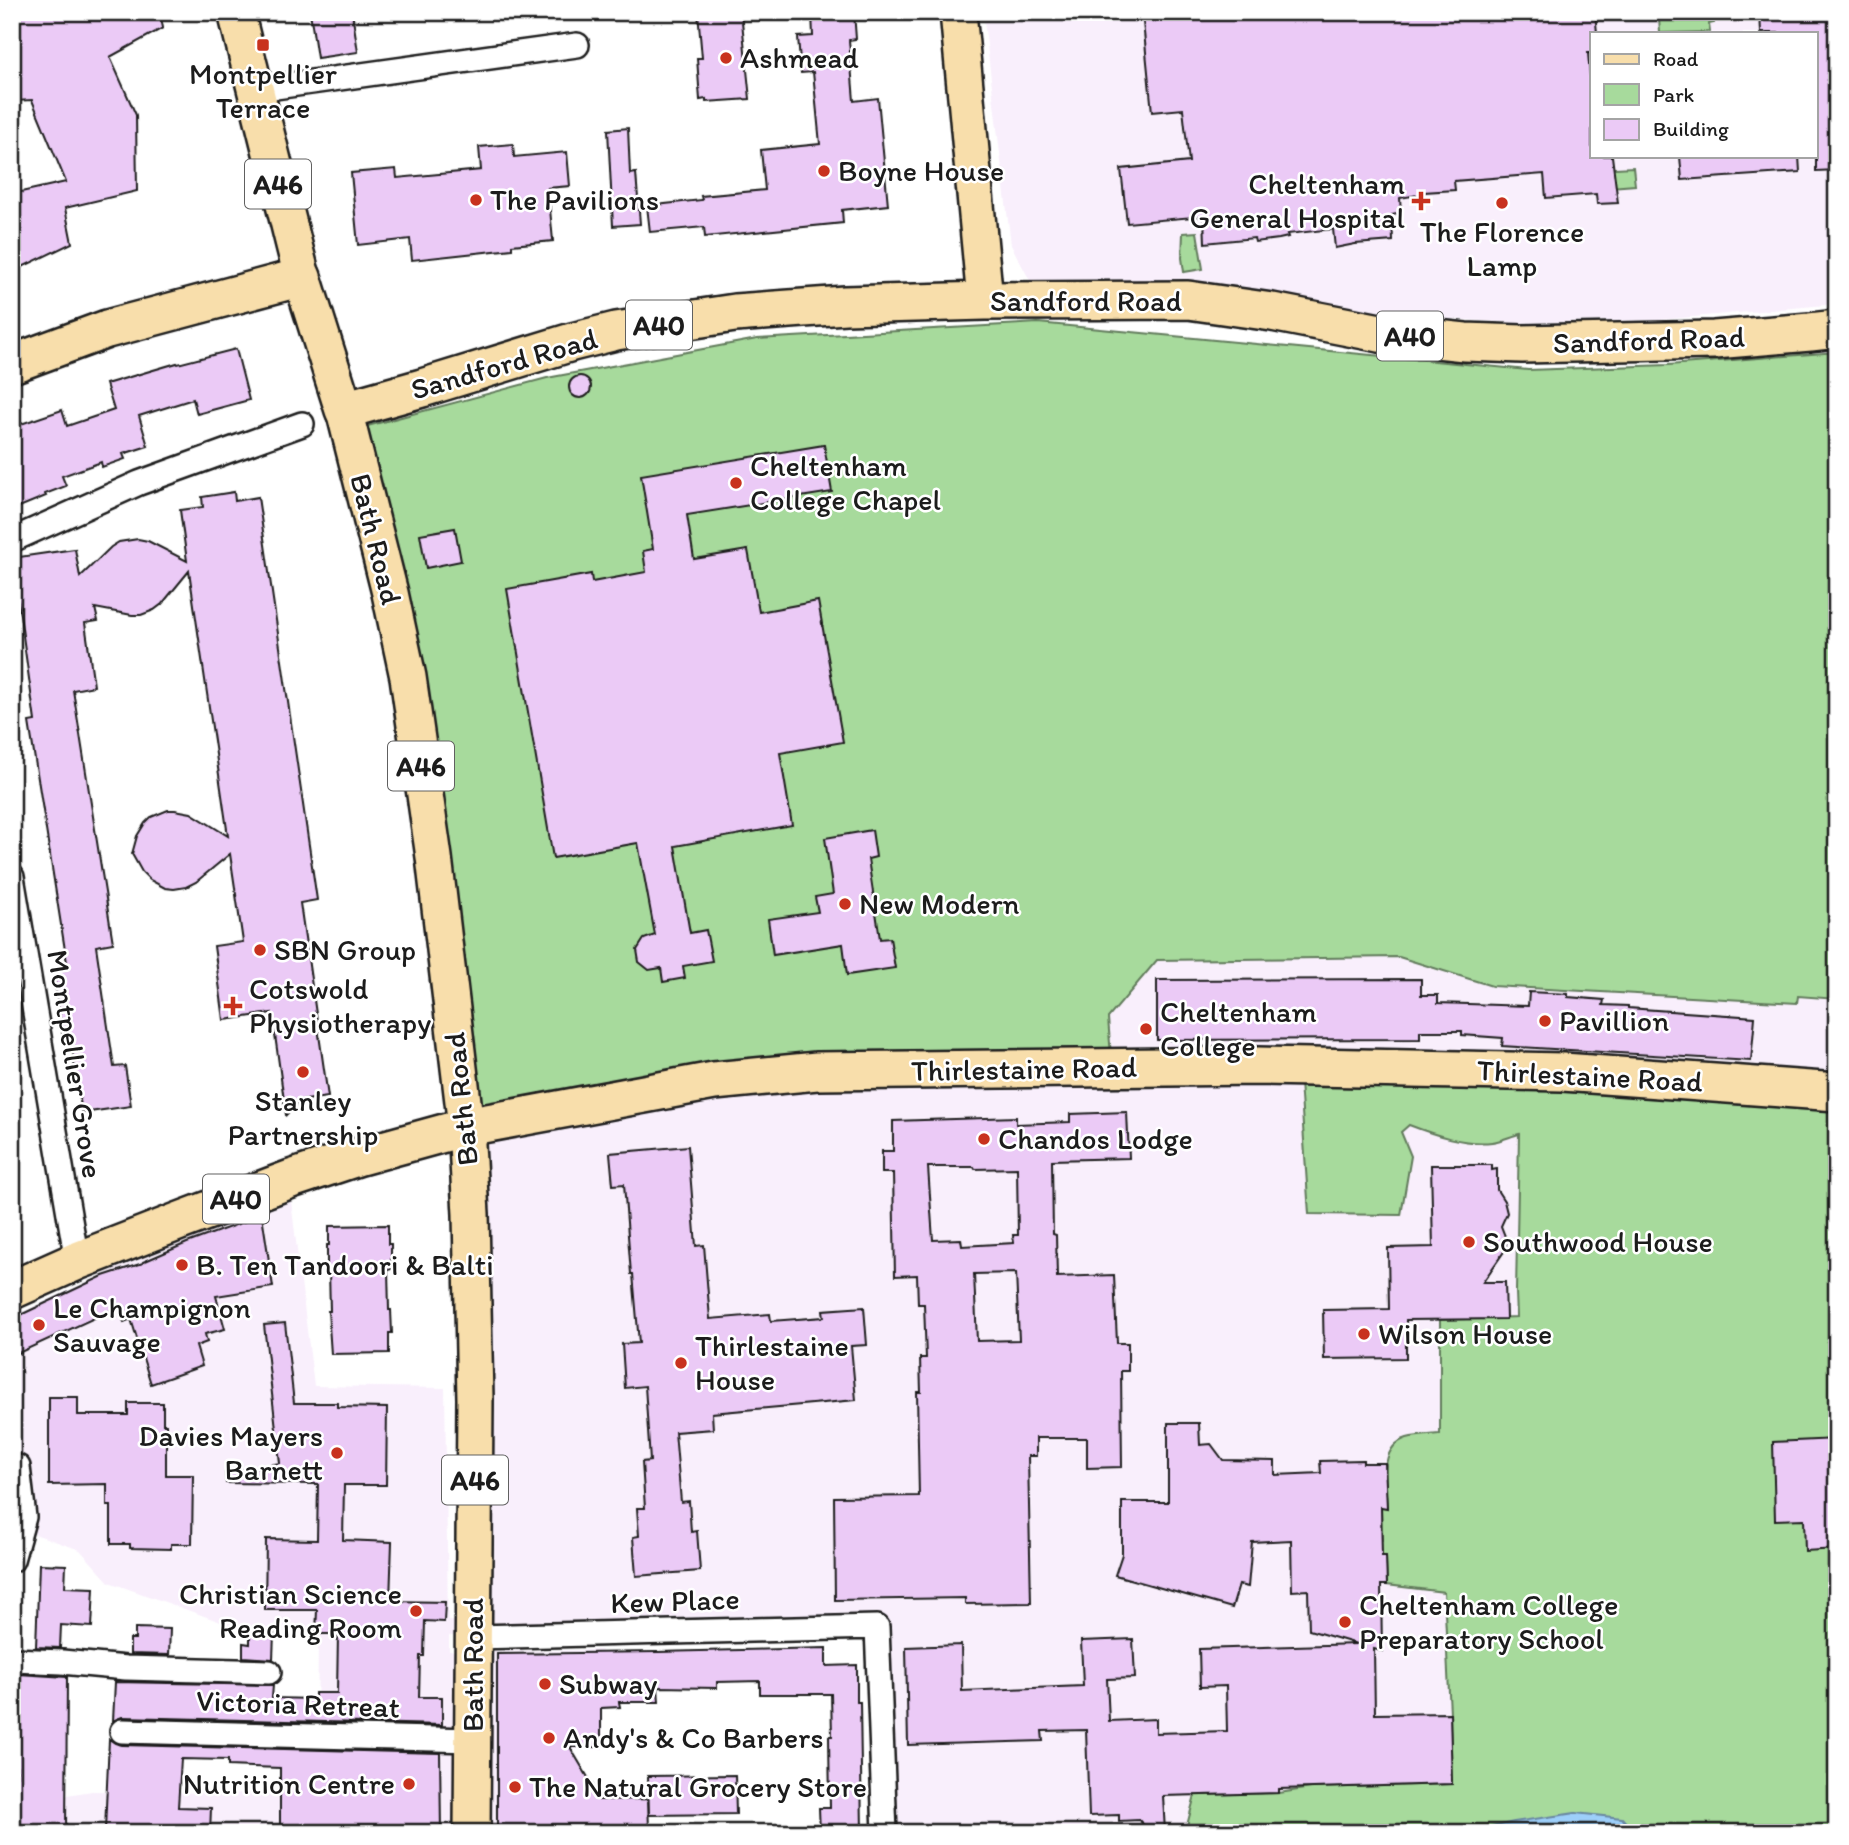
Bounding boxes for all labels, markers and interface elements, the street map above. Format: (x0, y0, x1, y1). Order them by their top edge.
legend (1590, 32, 1818, 158)
marker: Montpellier Terrace (255, 37, 271, 53)
place label: Ashmead (740, 39, 859, 76)
text: Road (1653, 46, 1699, 71)
marker: Ashmead (718, 50, 734, 66)
place label: Montpellier Terrace (189, 55, 337, 126)
text: Park (1653, 82, 1695, 107)
text: Building (1653, 116, 1729, 141)
place label: Boyne House (838, 152, 1004, 189)
road number: A46 (245, 160, 311, 208)
marker: Boyne House (816, 163, 832, 179)
place label: Cheltenham General Hospital (1189, 165, 1405, 236)
place label: The Pavilions (490, 181, 659, 218)
marker: Cheltenham General Hospital (1411, 191, 1431, 211)
marker: The Pavilions (468, 192, 484, 208)
marker: The Florence Lamp (1494, 195, 1510, 211)
place label: The Florence Lamp (1420, 213, 1584, 284)
street label: Sandford Road (990, 282, 1182, 319)
road number: A40 (626, 300, 692, 350)
road number: A40 (1377, 312, 1443, 360)
street label: Sandford Road (1552, 318, 1746, 361)
street label: Sandford Road (406, 319, 601, 408)
place label: Cheltenham College Chapel (750, 447, 942, 518)
street label: Bath Road (342, 469, 411, 608)
marker: Cheltenham College Chapel (728, 475, 744, 491)
road number: A46 (388, 742, 454, 790)
place label: New Modern (859, 885, 1020, 922)
marker: New Modern (837, 896, 853, 912)
place label: SBN Group (274, 931, 416, 968)
marker: SBN Group (252, 942, 268, 958)
street label: Montpellier Grove (39, 947, 112, 1181)
place label: Cotswold Physiotherapy (249, 970, 431, 1041)
place label: Cheltenham College (1160, 993, 1317, 1064)
marker: Cotswold Physiotherapy (223, 996, 243, 1016)
place label: Pavillion (1559, 1002, 1669, 1039)
marker: Pavillion (1537, 1013, 1553, 1029)
marker: Cheltenham College (1138, 1021, 1154, 1037)
street label: Bath Road (435, 1031, 486, 1168)
street label: Thirlestaine Road (911, 1048, 1138, 1089)
street label: Thirlestaine Road (1476, 1051, 1704, 1100)
marker: Stanley Partnership (295, 1064, 311, 1080)
place label: Stanley Partnership (228, 1082, 378, 1153)
place label: Chandos Lodge (998, 1120, 1193, 1157)
marker: Chandos Lodge (976, 1131, 992, 1147)
road number: A40 (203, 1174, 269, 1224)
place label: Southwood House (1483, 1223, 1713, 1260)
marker: Southwood House (1461, 1234, 1477, 1250)
place label: B. Ten Tandoori & Balti (196, 1246, 494, 1283)
marker: B. Ten Tandoori & Balti (174, 1257, 190, 1273)
place label: Le Champignon Sauvage (53, 1289, 251, 1360)
place label: Wilson House (1378, 1315, 1552, 1352)
marker: Le Champignon Sauvage (31, 1317, 47, 1333)
marker: Wilson House (1356, 1326, 1372, 1342)
place label: Thirlestaine House (695, 1327, 849, 1398)
marker: Thirlestaine House (673, 1355, 689, 1371)
place label: Davies Mayers Barnett (139, 1417, 323, 1488)
marker: Davies Mayers Barnett (329, 1445, 345, 1461)
road number: A46 (442, 1456, 508, 1504)
place label: Christian Science Reading Room (179, 1575, 402, 1646)
street label: Kew Place (610, 1580, 740, 1621)
place label: Cheltenham College Preparatory School (1359, 1586, 1618, 1657)
street label: Bath Road (454, 1598, 491, 1732)
marker: Christian Science Reading Room (408, 1603, 424, 1619)
marker: Cheltenham College Preparatory School (1337, 1614, 1353, 1630)
place label: Subway (559, 1665, 657, 1702)
marker: Subway (537, 1676, 553, 1692)
street label: Victoria Retreat (195, 1681, 401, 1726)
place label: Andy's & Co Barbers (563, 1719, 824, 1756)
marker: Andy's & Co Barbers (541, 1730, 557, 1746)
place label: Nutrition Centre (183, 1765, 395, 1802)
place label: The Natural Grocery Store (529, 1768, 867, 1805)
marker: Nutrition Centre (401, 1776, 417, 1792)
marker: The Natural Grocery Store (507, 1779, 523, 1795)

